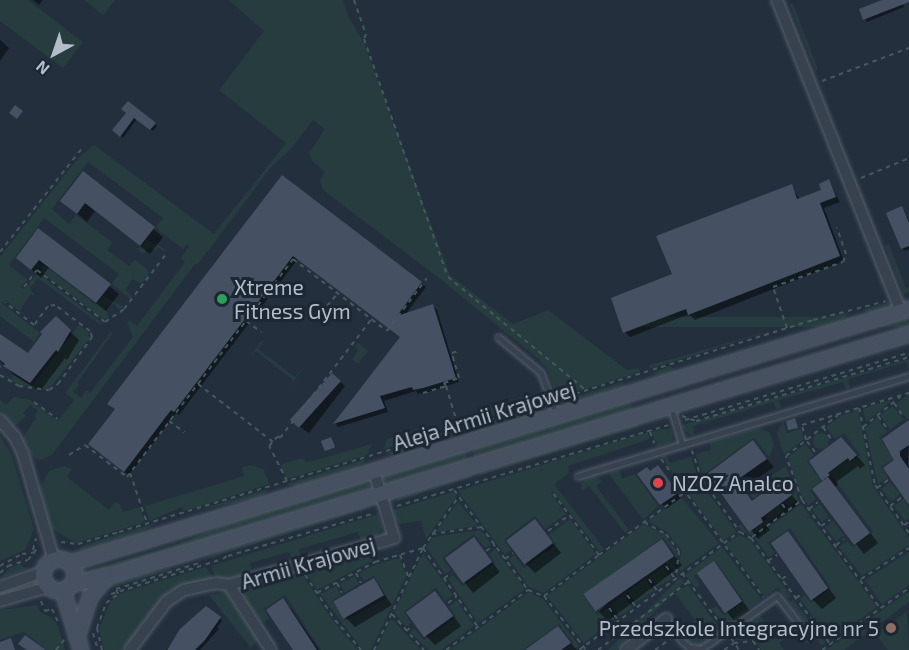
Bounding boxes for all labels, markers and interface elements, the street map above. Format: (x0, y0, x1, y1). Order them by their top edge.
north arrow (24, 24, 84, 84)
text: N (32, 57, 53, 79)
place label: Xtreme Fitness Gym (234, 274, 351, 324)
marker: Xtreme Fitness Gym (215, 292, 229, 306)
street label: Aleja Armii Krajowej (389, 376, 579, 456)
place label: NZOZ Analco (672, 470, 794, 496)
marker: NZOZ Analco (649, 474, 667, 492)
street label: Armii Krajowej (238, 532, 378, 594)
place label: Przedszkole Integracyjne nr 5 (598, 615, 879, 641)
marker: Przedszkole Integracyjne nr 5 (884, 621, 898, 635)

